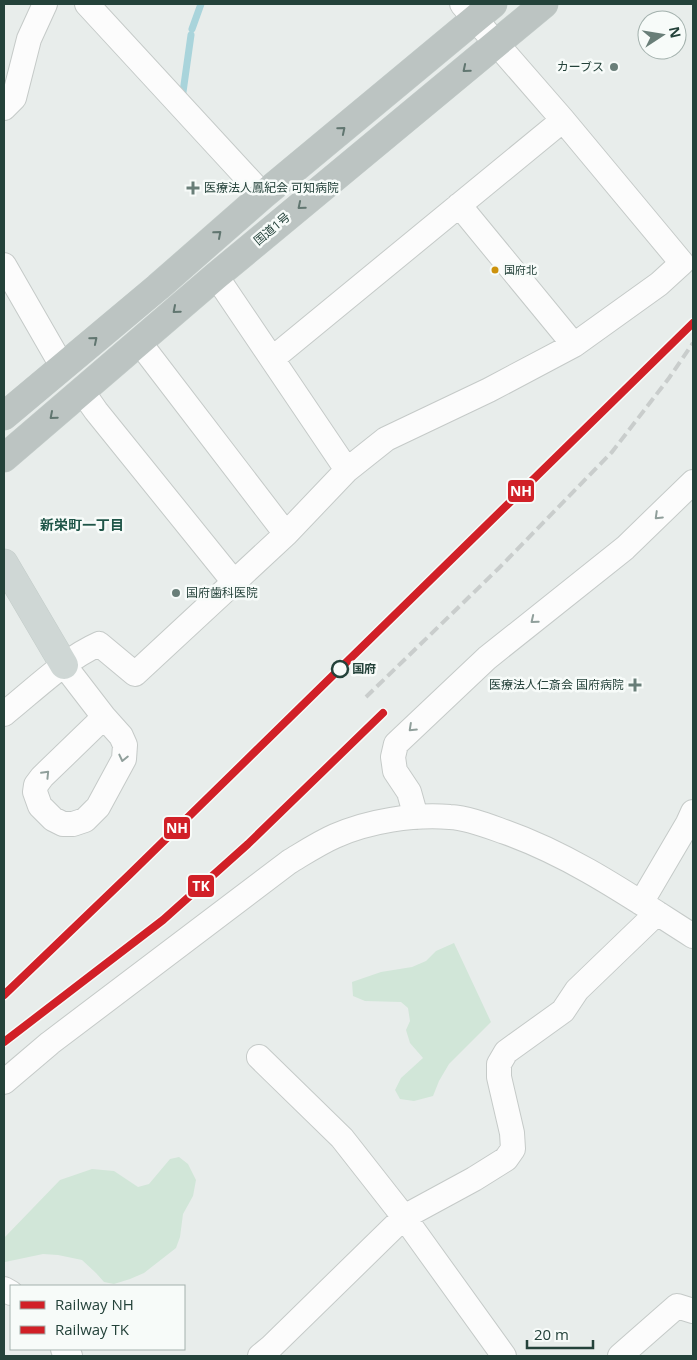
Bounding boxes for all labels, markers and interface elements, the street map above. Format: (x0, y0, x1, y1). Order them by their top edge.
north arrow (637, 10, 687, 60)
text: N (665, 25, 686, 40)
place label: カーブス (557, 58, 604, 75)
marker: カーブス (608, 61, 620, 73)
one-way arrow (463, 63, 472, 72)
one-way arrow (337, 126, 346, 135)
place label: 医療法人鳳紀会 可知病院 (204, 179, 339, 196)
marker: 医療法人鳳紀会 可知病院 (186, 181, 200, 195)
one-way arrow (297, 201, 306, 210)
street label: 国道1号 (250, 208, 294, 249)
one-way arrow (212, 232, 221, 240)
place label: 国府北 (504, 262, 537, 277)
marker: 国府北 (490, 265, 500, 275)
one-way arrow (173, 305, 182, 313)
one-way arrow (89, 336, 98, 345)
one-way arrow (49, 411, 58, 420)
line badge: NH (507, 479, 535, 503)
text: NH (510, 481, 532, 500)
one-way arrow (655, 510, 664, 519)
district label: 新栄町一丁目 (40, 515, 124, 534)
place label: 国府歯科医院 (186, 584, 258, 601)
marker: 国府歯科医院 (170, 587, 182, 599)
one-way arrow (531, 615, 540, 623)
marker: 国府 (331, 660, 349, 678)
place label: 国府 (352, 660, 376, 677)
place label: 医療法人仁斎会 国府病院 (489, 676, 624, 693)
marker: 医療法人仁斎会 国府病院 (628, 678, 642, 692)
one-way arrow (409, 722, 418, 731)
one-way arrow (118, 754, 128, 762)
one-way arrow (40, 770, 49, 779)
line badge: NH (163, 816, 191, 840)
text: NH (166, 818, 188, 837)
line badge: TK (187, 874, 215, 898)
text: TK (192, 876, 210, 895)
legend (10, 1285, 185, 1350)
text: Railway NH (55, 1294, 134, 1314)
scale bar (527, 1318, 593, 1350)
text: Railway TK (55, 1319, 130, 1339)
text: 20 m (534, 1324, 569, 1344)

